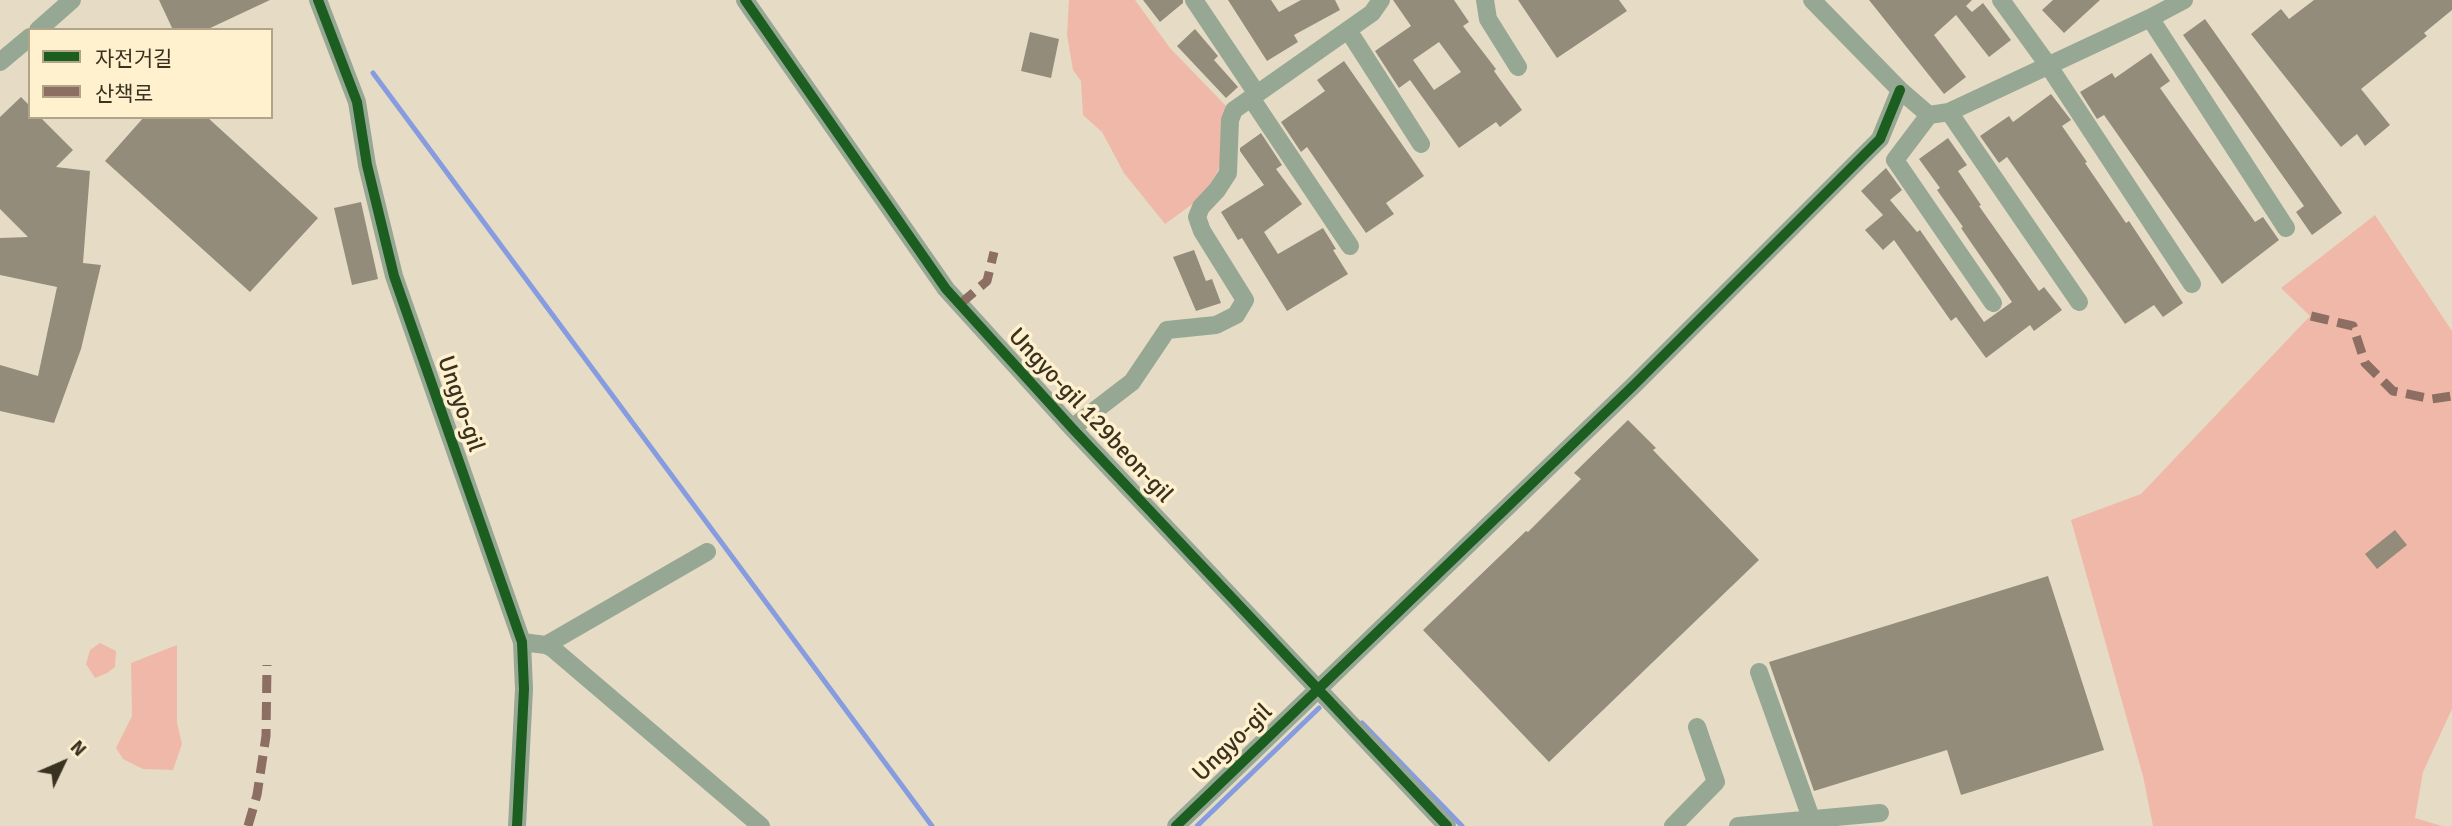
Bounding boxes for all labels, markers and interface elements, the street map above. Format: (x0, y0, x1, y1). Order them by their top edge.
legend (28, 28, 273, 119)
text: 자전거길 (95, 46, 172, 72)
text: 산책로 (95, 81, 153, 107)
street label: Ungyo-gil 129beon-gil (1001, 323, 1179, 509)
street label: Ungyo-gil (430, 352, 490, 456)
street label: Ungyo-gil (1187, 698, 1279, 788)
north arrow (28, 728, 98, 798)
text: N (65, 735, 91, 762)

